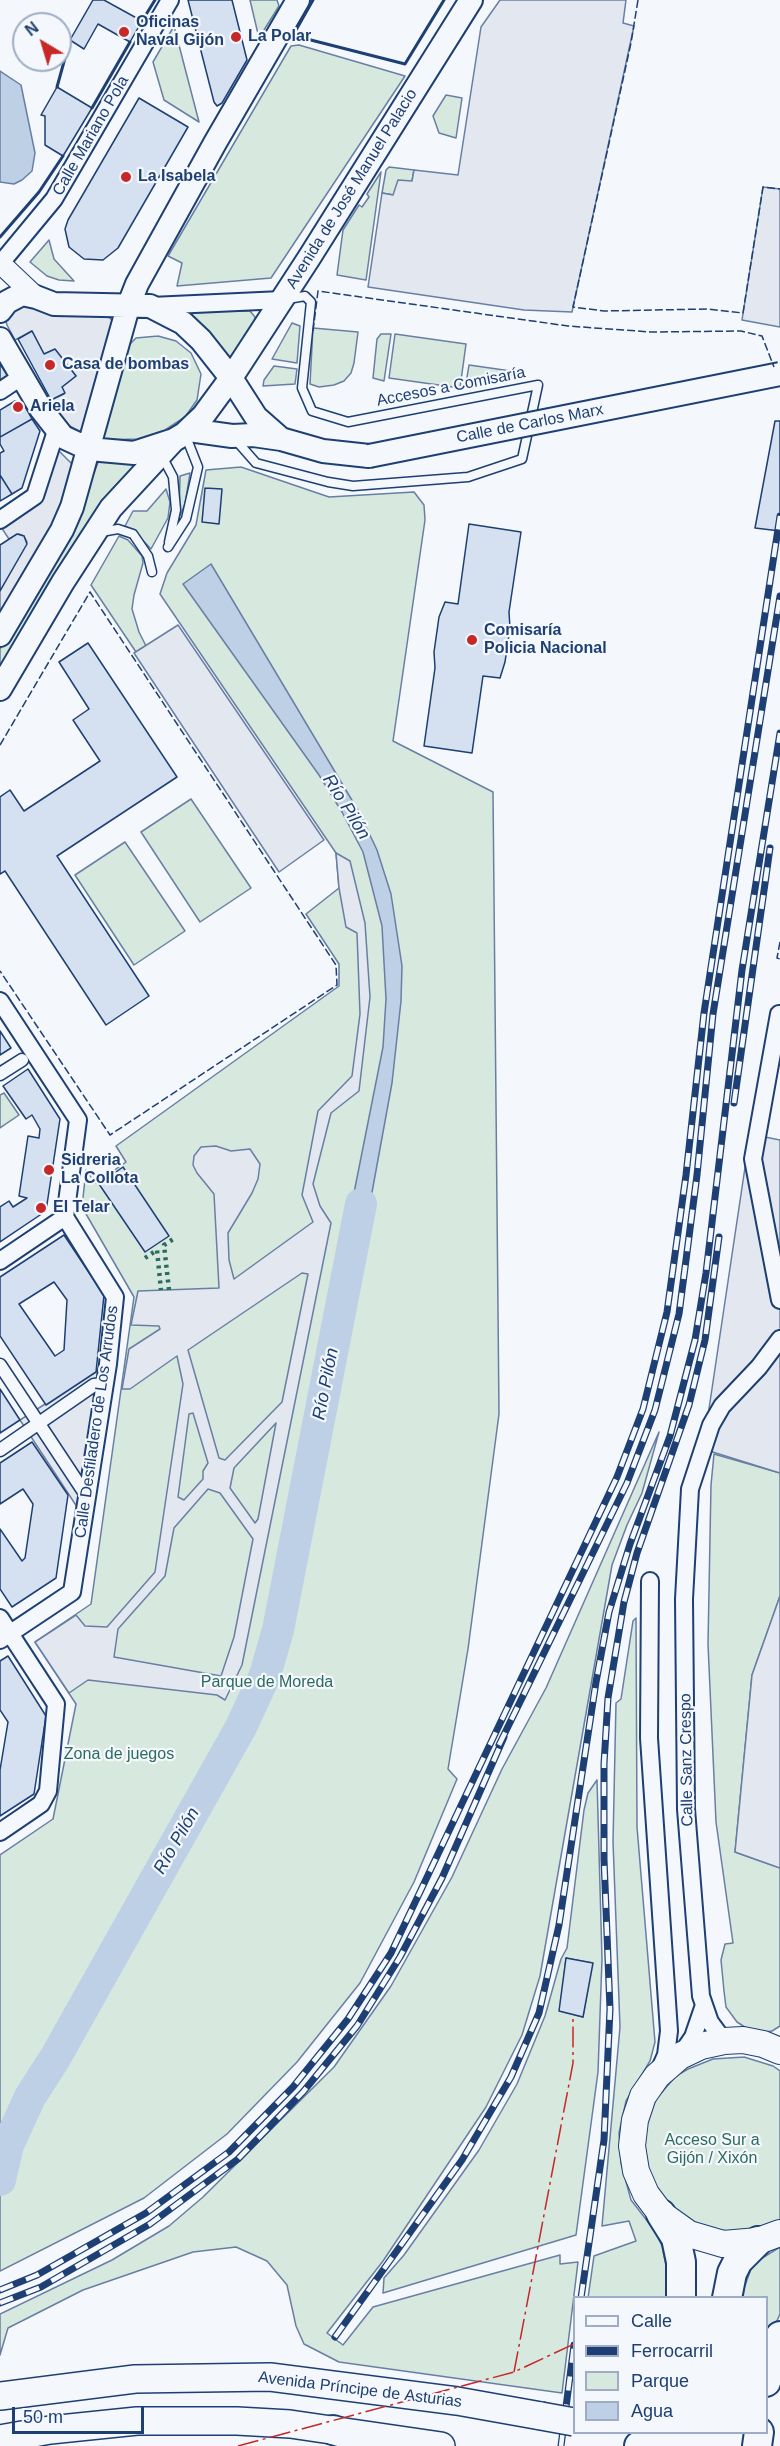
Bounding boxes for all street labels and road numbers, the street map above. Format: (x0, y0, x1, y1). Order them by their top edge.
street label: Calle Mariano Pola (49, 73, 133, 199)
street label: Avenida de José Manuel Palacio (282, 86, 422, 292)
street label: Accesos a Comisaría (375, 363, 527, 411)
street label: Calle de Carlos Marx (455, 400, 605, 448)
street label: Calle Desfiladero de Los Arrudos (71, 1304, 123, 1540)
street label: Calle Sanz Crespo (676, 1693, 698, 1827)
street label: Avenida Príncipe de Asturias (257, 2368, 463, 2412)

